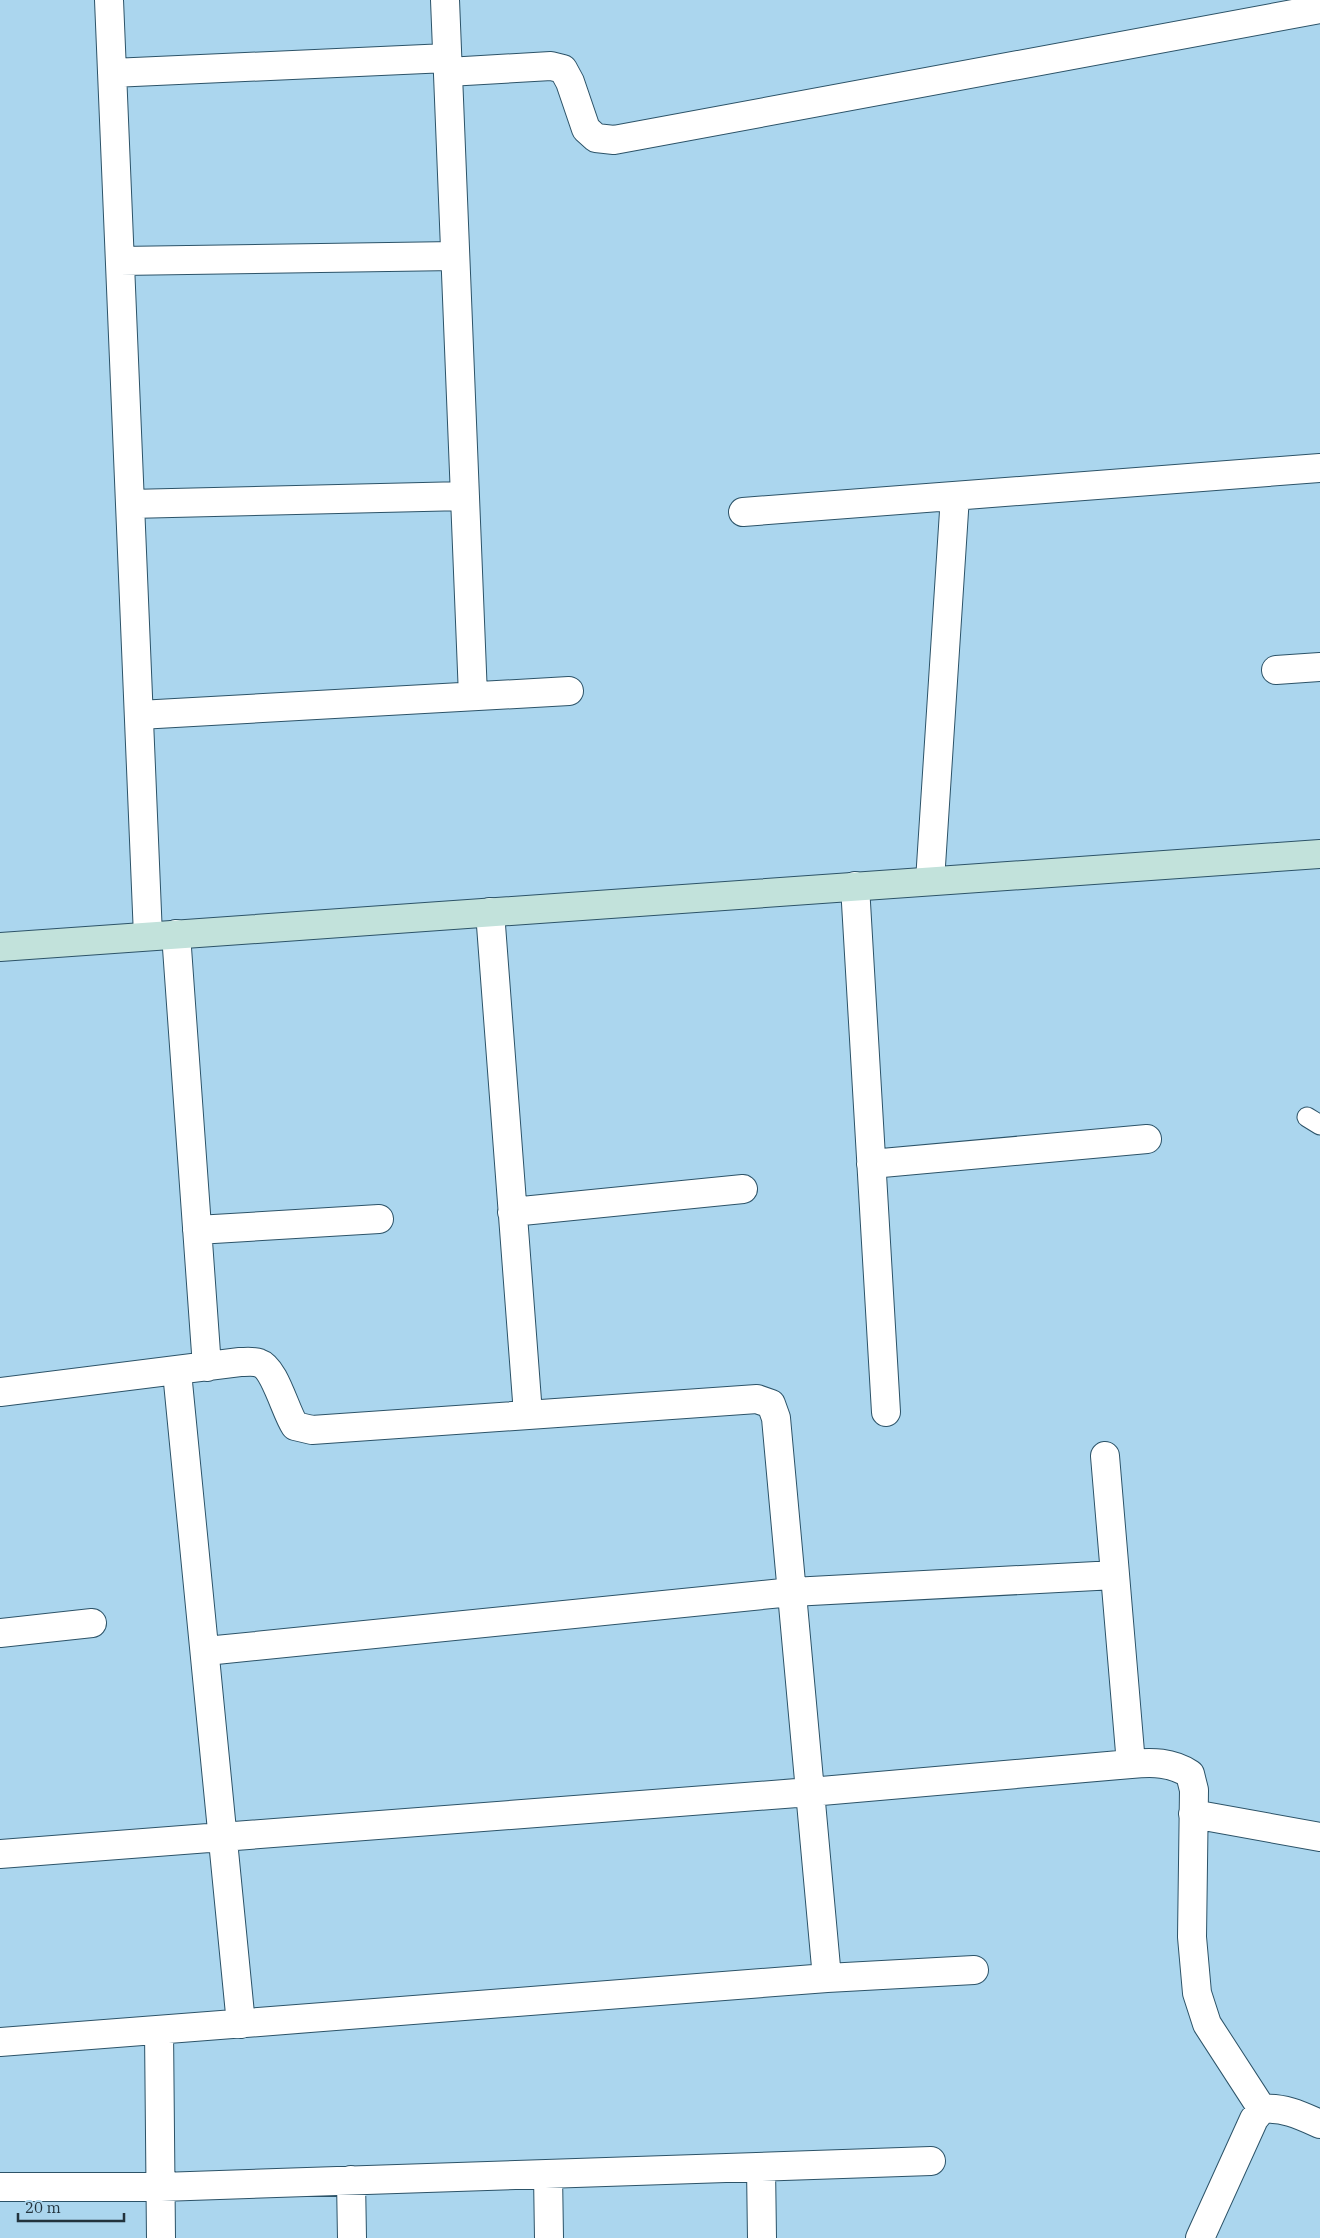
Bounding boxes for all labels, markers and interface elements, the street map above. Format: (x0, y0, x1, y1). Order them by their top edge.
scale bar (18, 2190, 124, 2222)
text: 20 m (25, 2198, 61, 2217)

